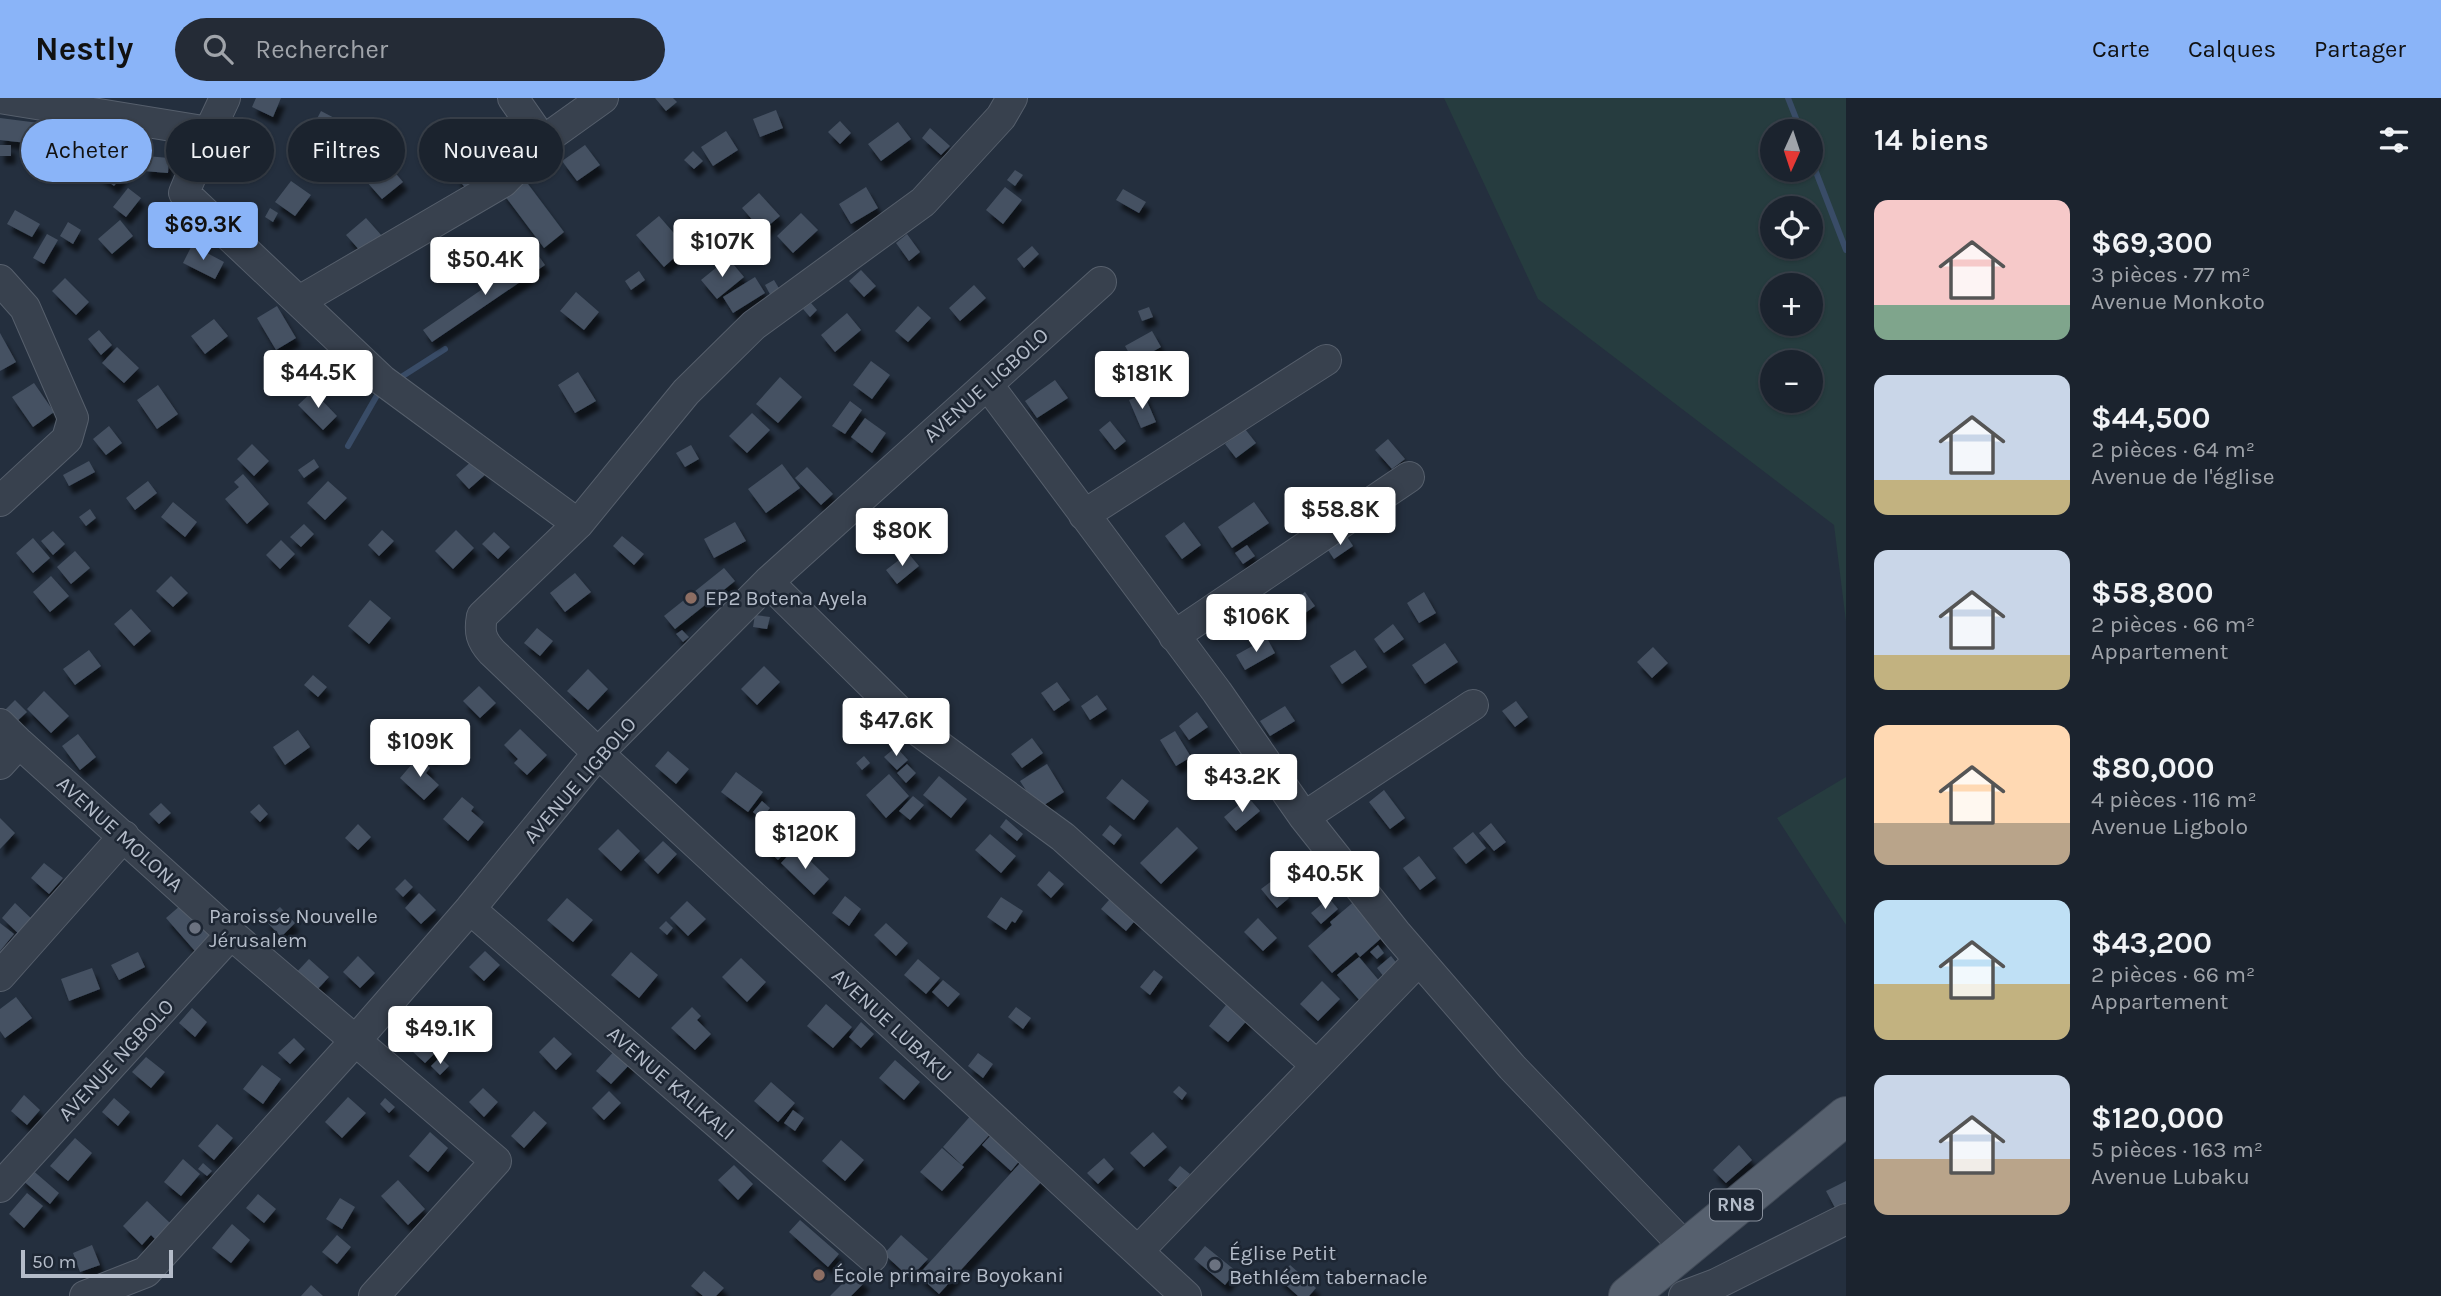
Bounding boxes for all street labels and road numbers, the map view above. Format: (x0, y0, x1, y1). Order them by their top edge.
street label: AVENUE LIGBOLO (919, 323, 1053, 447)
street label: AVENUE LIGBOLO (519, 712, 641, 848)
street label: AVENUE MOLONA (52, 771, 188, 897)
street label: AVENUE LUBAKU (827, 963, 957, 1087)
street label: AVENUE NGBOLO (53, 994, 179, 1126)
street label: AVENUE KALIKALI (602, 1021, 740, 1145)
road number: RN8 (1710, 1190, 1762, 1220)

